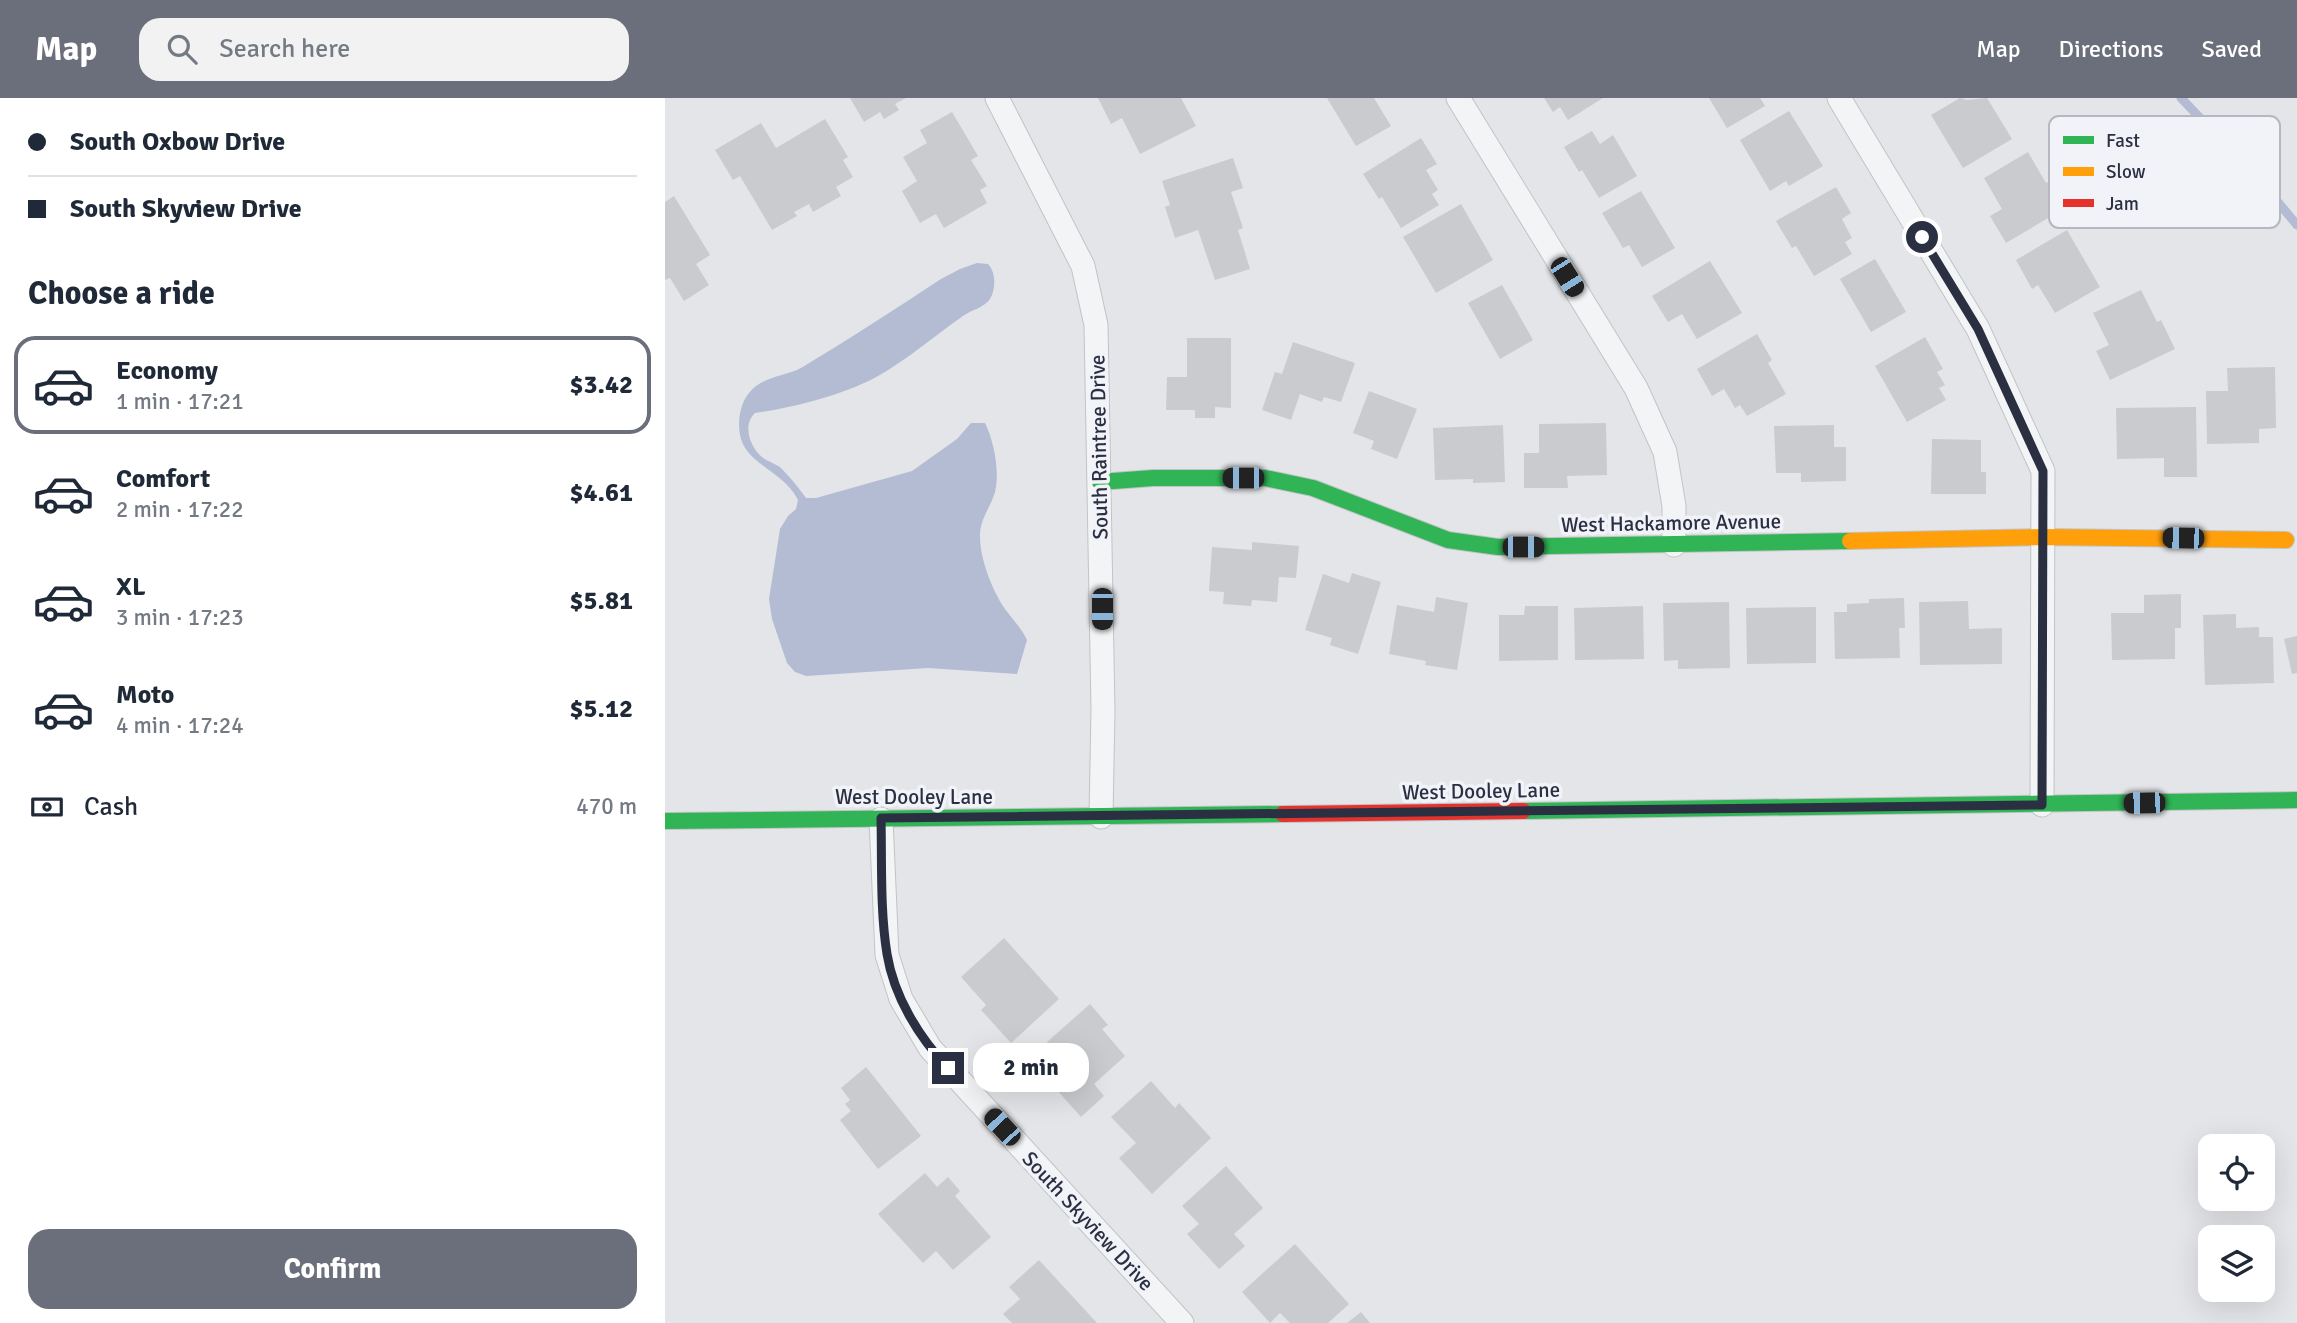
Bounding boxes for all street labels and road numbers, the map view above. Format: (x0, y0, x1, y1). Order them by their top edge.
street label: South Raintree Drive (1084, 354, 1114, 540)
street label: West Hackamore Avenue (1561, 508, 1781, 538)
street label: West Dooley Lane (1402, 777, 1560, 805)
street label: West Dooley Lane (835, 784, 993, 810)
street label: South Skyview Drive (1017, 1146, 1159, 1296)

